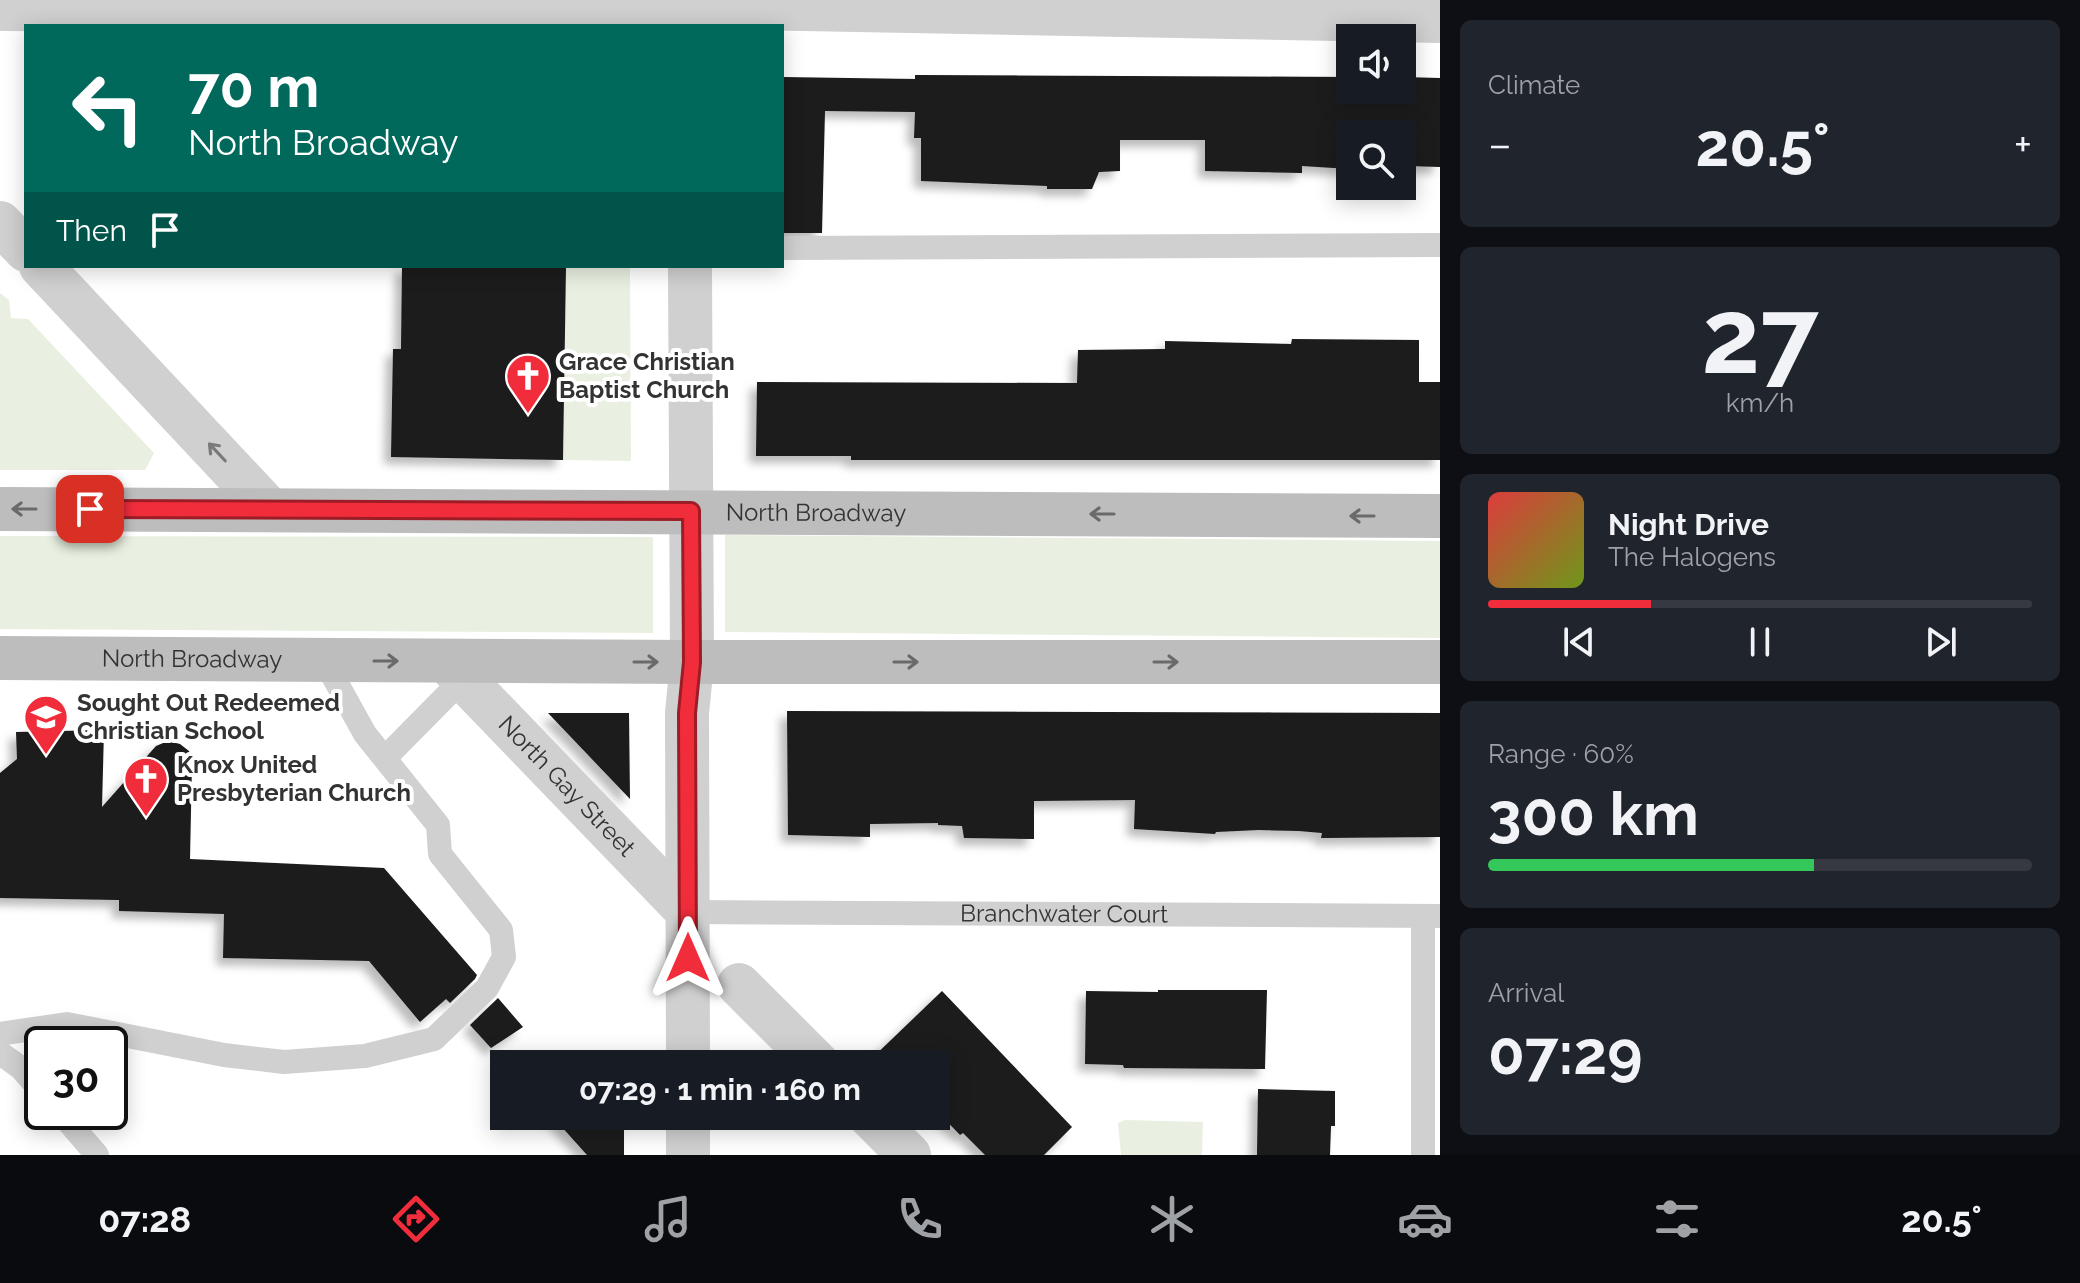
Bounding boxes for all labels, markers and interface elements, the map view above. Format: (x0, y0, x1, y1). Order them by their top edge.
map controls (1336, 24, 1416, 200)
button: sound (1336, 24, 1416, 104)
text: 70 m (188, 54, 319, 120)
icon: left (56, 56, 160, 160)
text: Climate (1488, 70, 1580, 100)
text: 20.5° (1695, 110, 1830, 180)
text: − (1488, 119, 1512, 170)
text: + (2014, 119, 2032, 170)
button: search (1336, 120, 1416, 200)
text: North Broadway (188, 121, 459, 163)
icon: arrive (143, 208, 187, 252)
text: Then (56, 213, 127, 248)
text: 27 (1701, 275, 1819, 397)
place label: Grace Christian Baptist Church (559, 347, 735, 404)
church icon: Grace Christian Baptist Church (504, 352, 552, 415)
text: km/h (1726, 388, 1794, 418)
one-way arrow (209, 443, 227, 463)
pin (56, 475, 124, 543)
icon: arrive (68, 487, 112, 531)
street label: North Broadway (726, 498, 906, 527)
one-way arrow (11, 501, 38, 517)
one-way arrow (1089, 506, 1116, 522)
text: Night Drive (1608, 507, 1769, 542)
one-way arrow (1349, 508, 1376, 523)
text: The Halogens (1608, 542, 1776, 572)
icon: previous (1557, 620, 1601, 664)
icon: pause (1738, 620, 1782, 664)
icon: next (1919, 620, 1963, 664)
street label: North Broadway (102, 644, 282, 674)
one-way arrow (372, 653, 399, 669)
one-way arrow (632, 654, 659, 670)
one-way arrow (892, 654, 919, 670)
one-way arrow (1152, 654, 1179, 670)
place label: Sought Out Redeemed Christian School (77, 688, 340, 745)
school or university icon: Sought Out Redeemed Christian School (22, 693, 70, 756)
street label: North Gay Street (493, 710, 641, 862)
text: Range · 60% (1488, 739, 1634, 769)
place label: Knox United Presbyterian Church (177, 750, 411, 807)
church icon: Knox United Presbyterian Church (122, 755, 170, 818)
text: 300 km (1488, 779, 1699, 849)
street label: Branchwater Court (960, 898, 1168, 929)
position arrow (646, 916, 730, 1000)
text: Arrival (1488, 978, 1564, 1008)
text: 07:29 (1488, 1018, 1643, 1088)
speed limit sign: 30 (24, 1026, 128, 1130)
text: 07:29 · 1 min · 160 m (579, 1072, 861, 1107)
icon: directions (388, 1191, 444, 1247)
icon: music (640, 1191, 696, 1247)
icon: phone (892, 1191, 948, 1247)
icon: climate (1144, 1191, 1200, 1247)
icon: car (1397, 1191, 1453, 1247)
icon: filters (1649, 1191, 1705, 1247)
text: 07:28 (98, 1198, 191, 1240)
text: 20.5° (1901, 1198, 1982, 1240)

